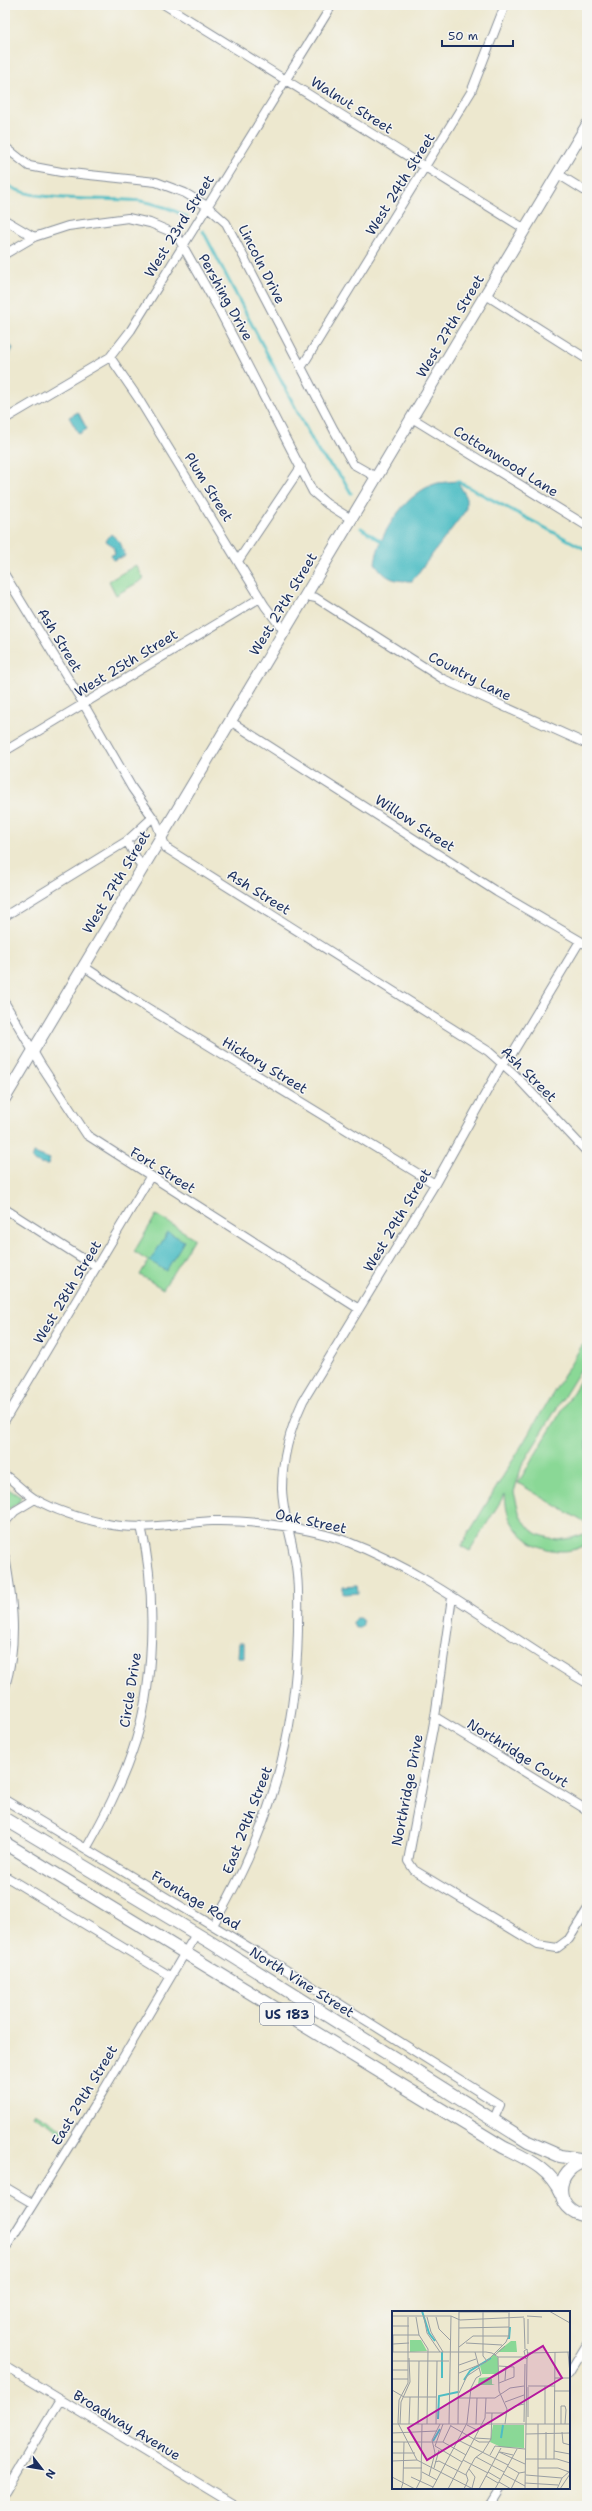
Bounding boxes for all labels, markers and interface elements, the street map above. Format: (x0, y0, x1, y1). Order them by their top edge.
scale bar (442, 22, 513, 48)
text: 50 m (448, 28, 478, 44)
street label: Walnut Street (307, 72, 397, 138)
street label: West 24th Street (361, 129, 439, 239)
street label: West 23rd Street (140, 171, 218, 281)
street label: Lincoln Drive (234, 221, 290, 307)
street label: Pershing Drive (195, 250, 257, 344)
street label: West 27th Street (412, 271, 488, 381)
street label: Cottonwood Lane (450, 421, 562, 501)
street label: Plum Street (181, 449, 237, 525)
street label: West 27th Street (245, 549, 321, 659)
street label: Ash Street (34, 605, 86, 675)
street label: West 25th Street (71, 625, 181, 701)
street label: Country Lane (425, 647, 515, 705)
street label: Willow Street (372, 790, 458, 856)
street label: West 27th Street (78, 827, 154, 937)
street label: Ash Street (224, 865, 294, 919)
street label: Hickory Street (219, 1032, 311, 1098)
street label: Ash Street (497, 1042, 561, 1106)
street label: Fort Street (127, 1143, 199, 1197)
street label: West 29th Street (359, 1165, 435, 1275)
street label: West 28th Street (29, 1237, 105, 1347)
street label: Oak Street (274, 1505, 348, 1537)
street label: Circle Drive (115, 1651, 145, 1729)
street label: Northridge Court (464, 1715, 572, 1791)
street label: Northridge Drive (387, 1732, 427, 1847)
street label: East 29th Street (218, 1764, 276, 1876)
street label: Frontage Road (148, 1866, 244, 1934)
street label: North Vine Street (246, 1943, 358, 2021)
road number: US 183 (260, 2003, 314, 2025)
street label: East 29th Street (47, 2042, 121, 2148)
inset map (392, 2311, 570, 2489)
street label: Broadway Avenue (70, 2386, 184, 2464)
north arrow (22, 2449, 62, 2489)
text: N (41, 2466, 59, 2482)

